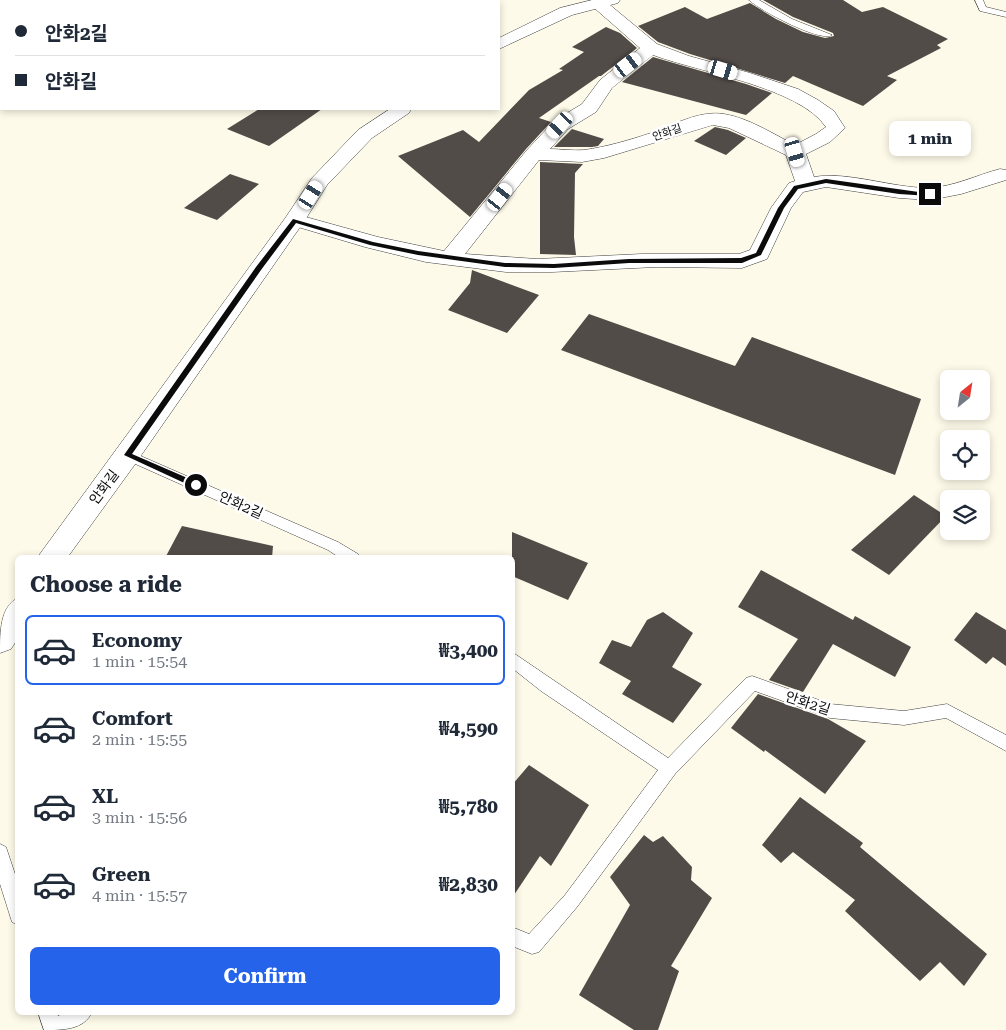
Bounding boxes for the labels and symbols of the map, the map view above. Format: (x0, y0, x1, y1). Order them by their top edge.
car (611, 50, 644, 80)
car (706, 58, 739, 82)
car (544, 109, 575, 141)
street label: 안화길 (651, 121, 684, 144)
callout: 1 min (889, 121, 971, 156)
car (783, 135, 806, 169)
car (296, 178, 325, 212)
car (484, 181, 515, 213)
route end (919, 183, 941, 205)
north arrow (940, 370, 990, 420)
street label: 안화길 (86, 467, 122, 507)
route start (185, 474, 207, 496)
street label: 안화2길 (217, 488, 265, 522)
street label: 안화2길 (783, 688, 833, 718)

